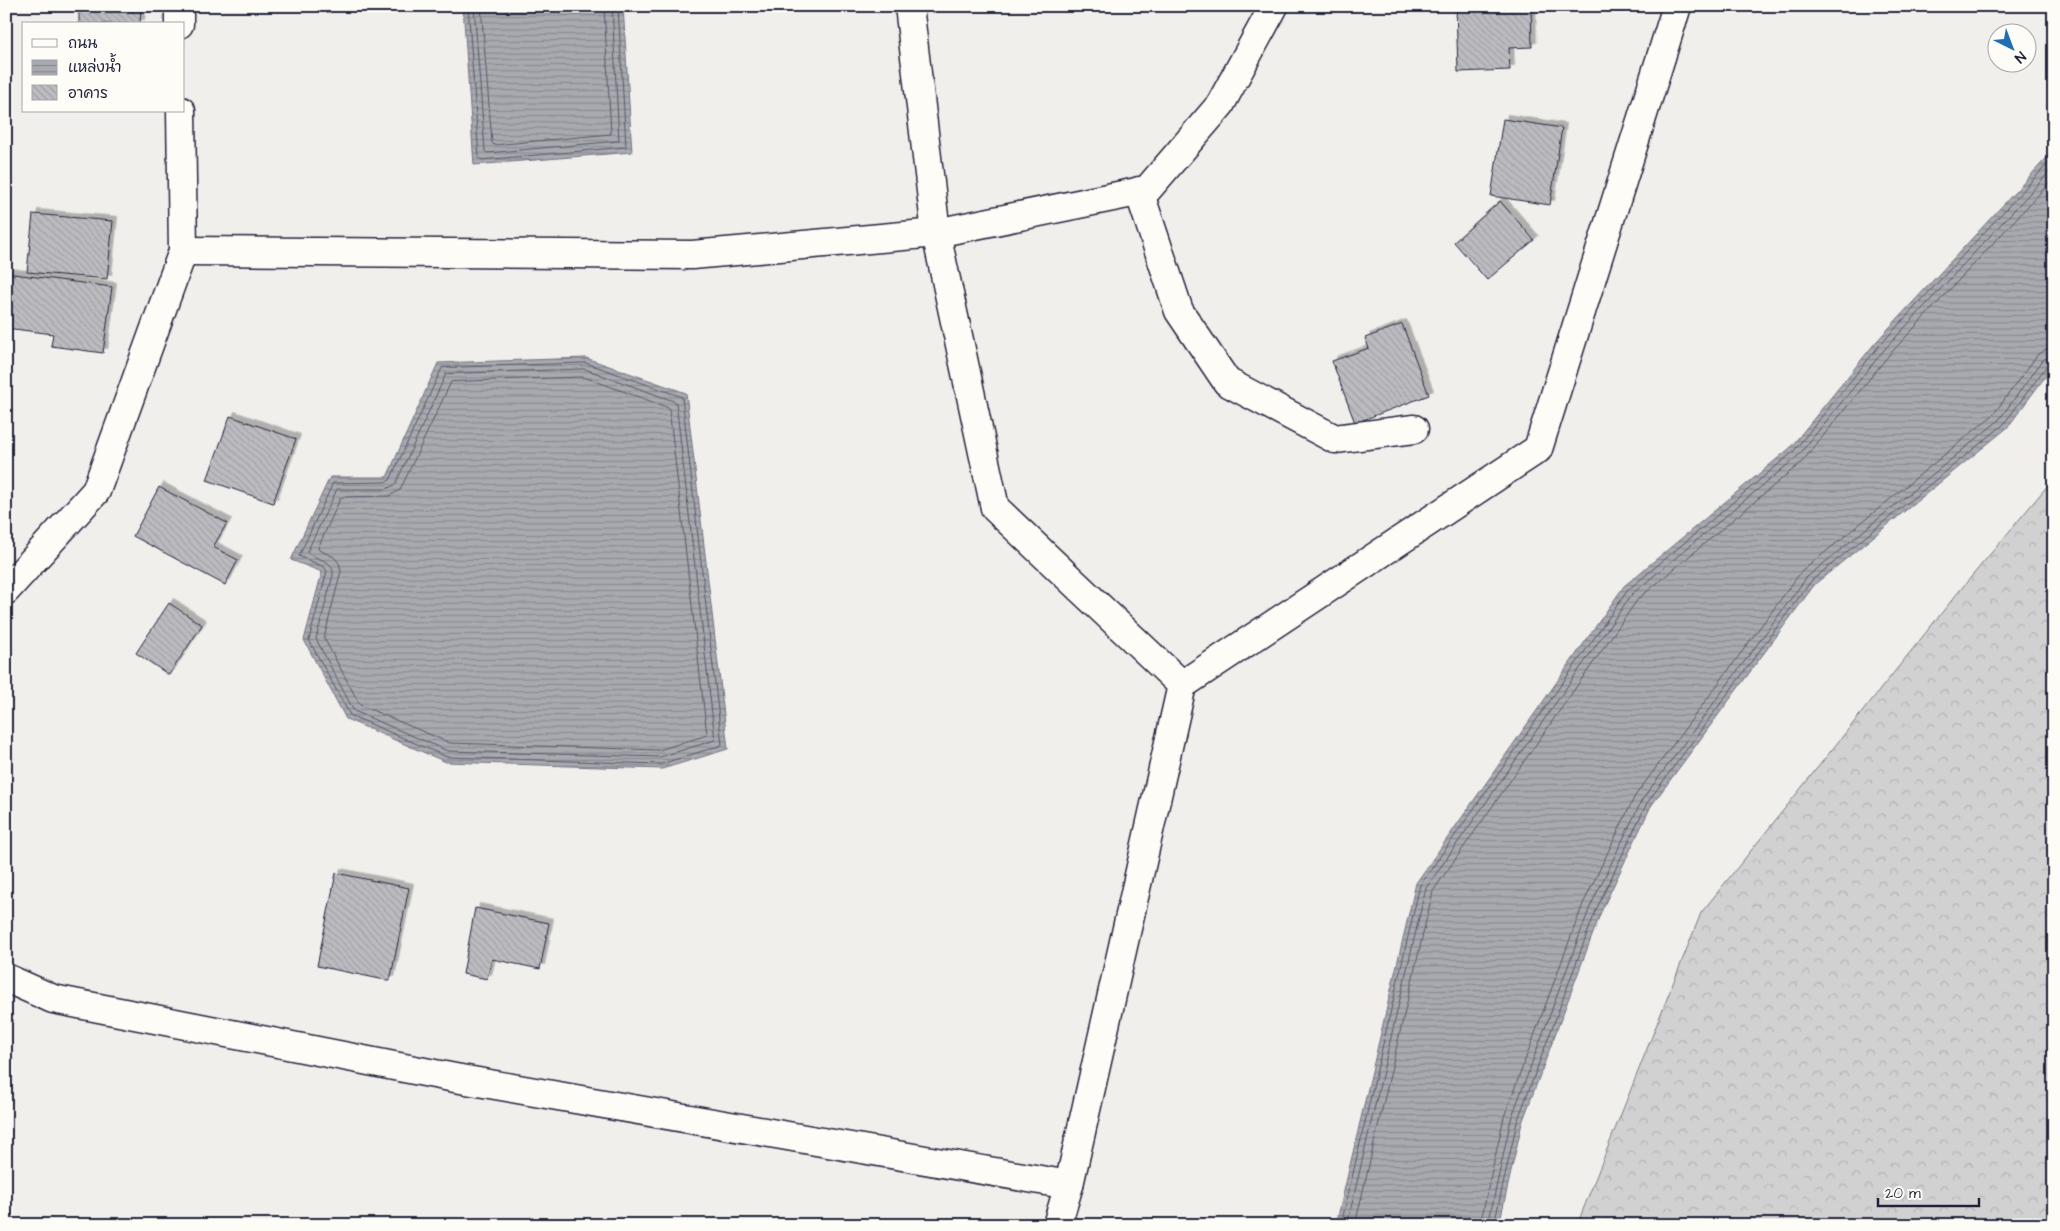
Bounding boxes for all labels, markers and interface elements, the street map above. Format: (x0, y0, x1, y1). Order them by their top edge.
legend (22, 22, 185, 112)
north arrow (1988, 22, 2038, 72)
text: ถนน (68, 33, 97, 54)
text: N (2010, 47, 2030, 67)
text: แหล่งน้ำ (68, 53, 122, 78)
text: อาคาร (68, 83, 108, 104)
scale bar (1878, 1176, 1979, 1208)
text: 20 m (1885, 1183, 1921, 1204)

